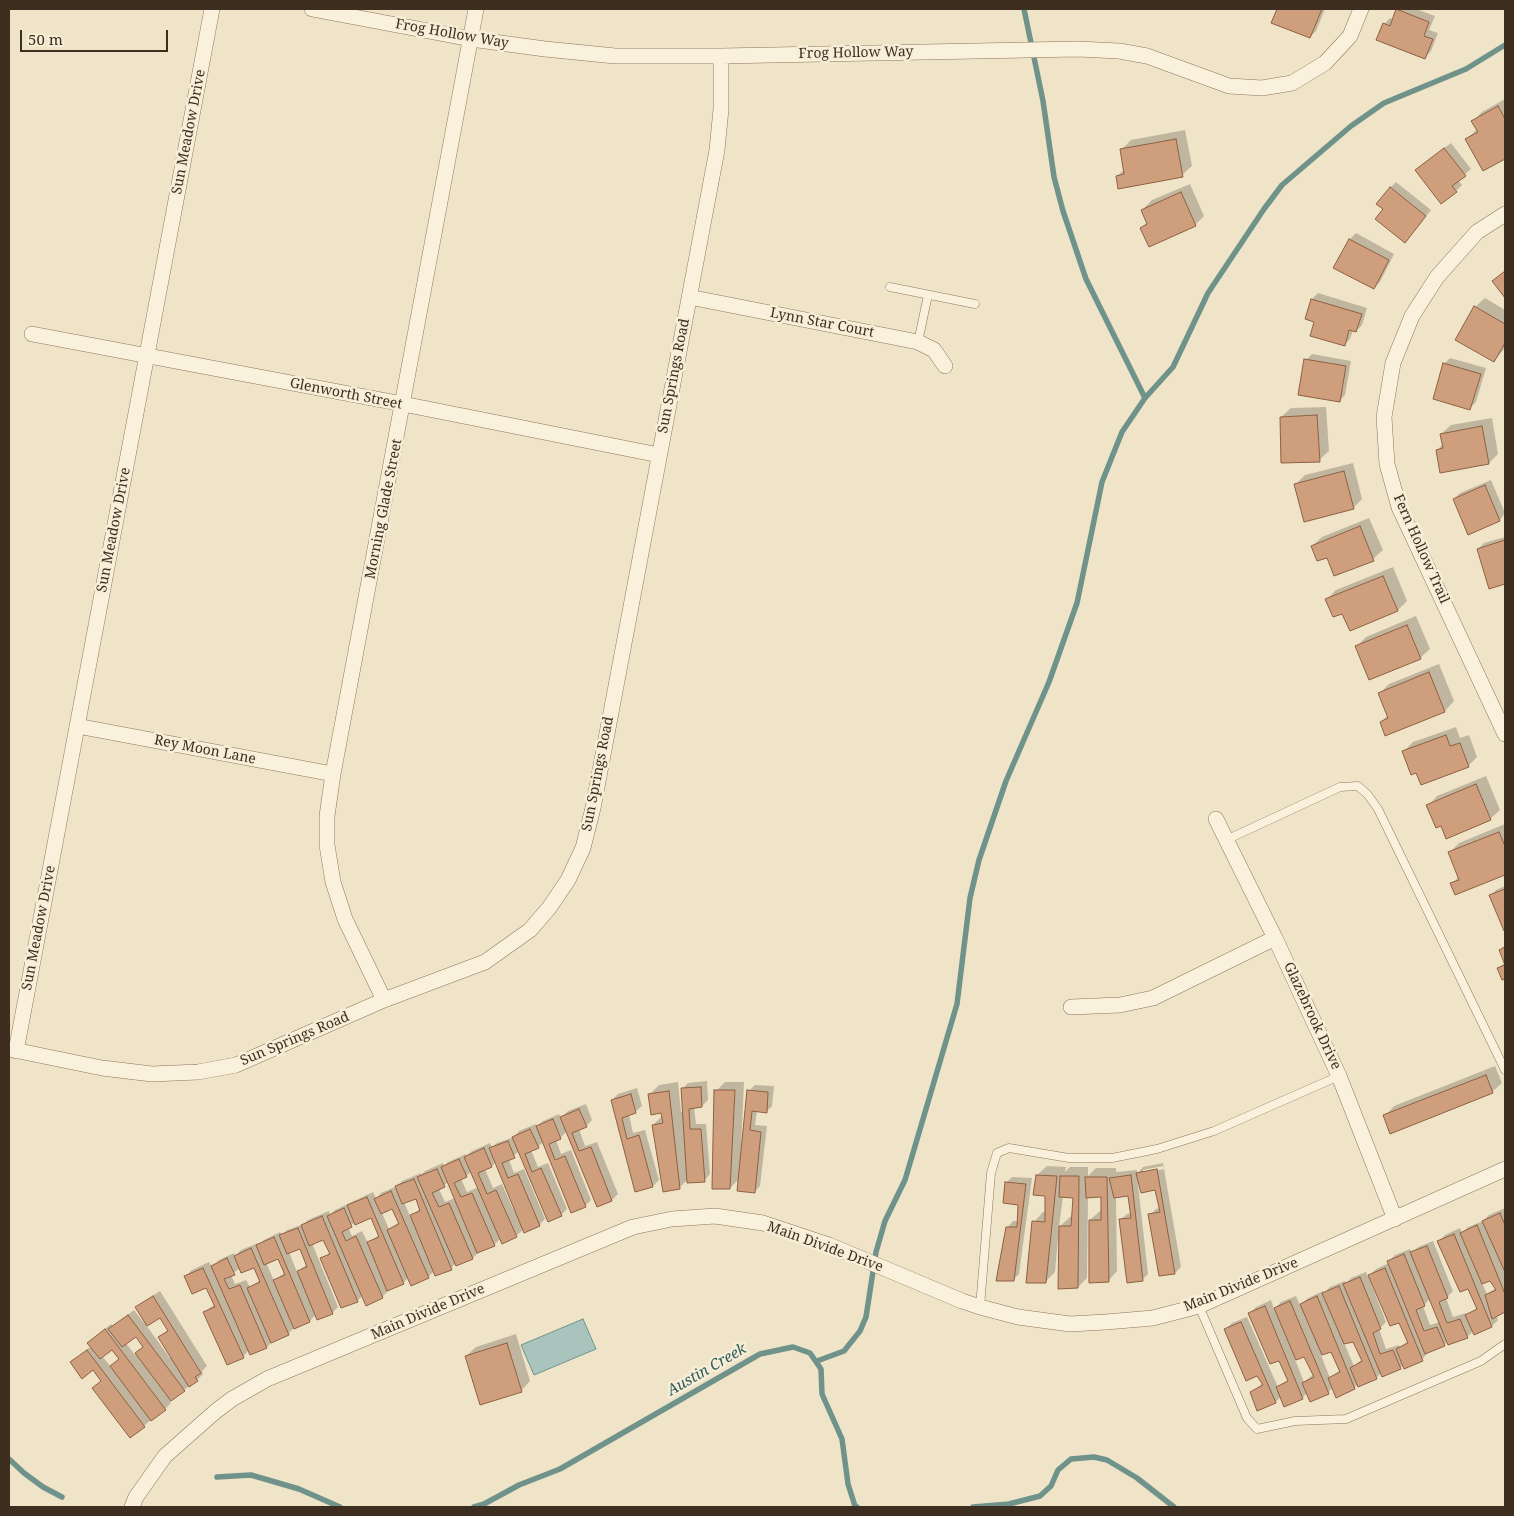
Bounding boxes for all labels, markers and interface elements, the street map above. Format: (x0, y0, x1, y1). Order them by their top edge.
street label: Frog Hollow Way (394, 16, 510, 52)
scale bar (22, 20, 170, 52)
text: 50 m (28, 29, 63, 49)
street label: Frog Hollow Way (798, 44, 914, 62)
street label: Sun Meadow Drive (169, 68, 209, 196)
street label: Lynn Star Court (769, 305, 875, 341)
street label: Sun Springs Road (655, 317, 693, 435)
street label: Glenworth Street (288, 375, 404, 413)
street label: Morning Glade Street (362, 437, 406, 581)
street label: Sun Meadow Drive (94, 466, 134, 594)
street label: Fern Hollow Trail (1389, 492, 1453, 606)
street label: Sun Springs Road (579, 715, 617, 833)
street label: Rey Moon Lane (153, 732, 257, 768)
street label: Sun Meadow Drive (19, 864, 59, 992)
street label: Glazebrook Drive (1280, 959, 1344, 1073)
street label: Sun Springs Road (238, 1008, 352, 1070)
street label: Main Divide Drive (765, 1218, 885, 1276)
street label: Main Divide Drive (1181, 1254, 1301, 1316)
street label: Main Divide Drive (369, 1280, 487, 1344)
water label: Austin Creek (664, 1340, 750, 1400)

